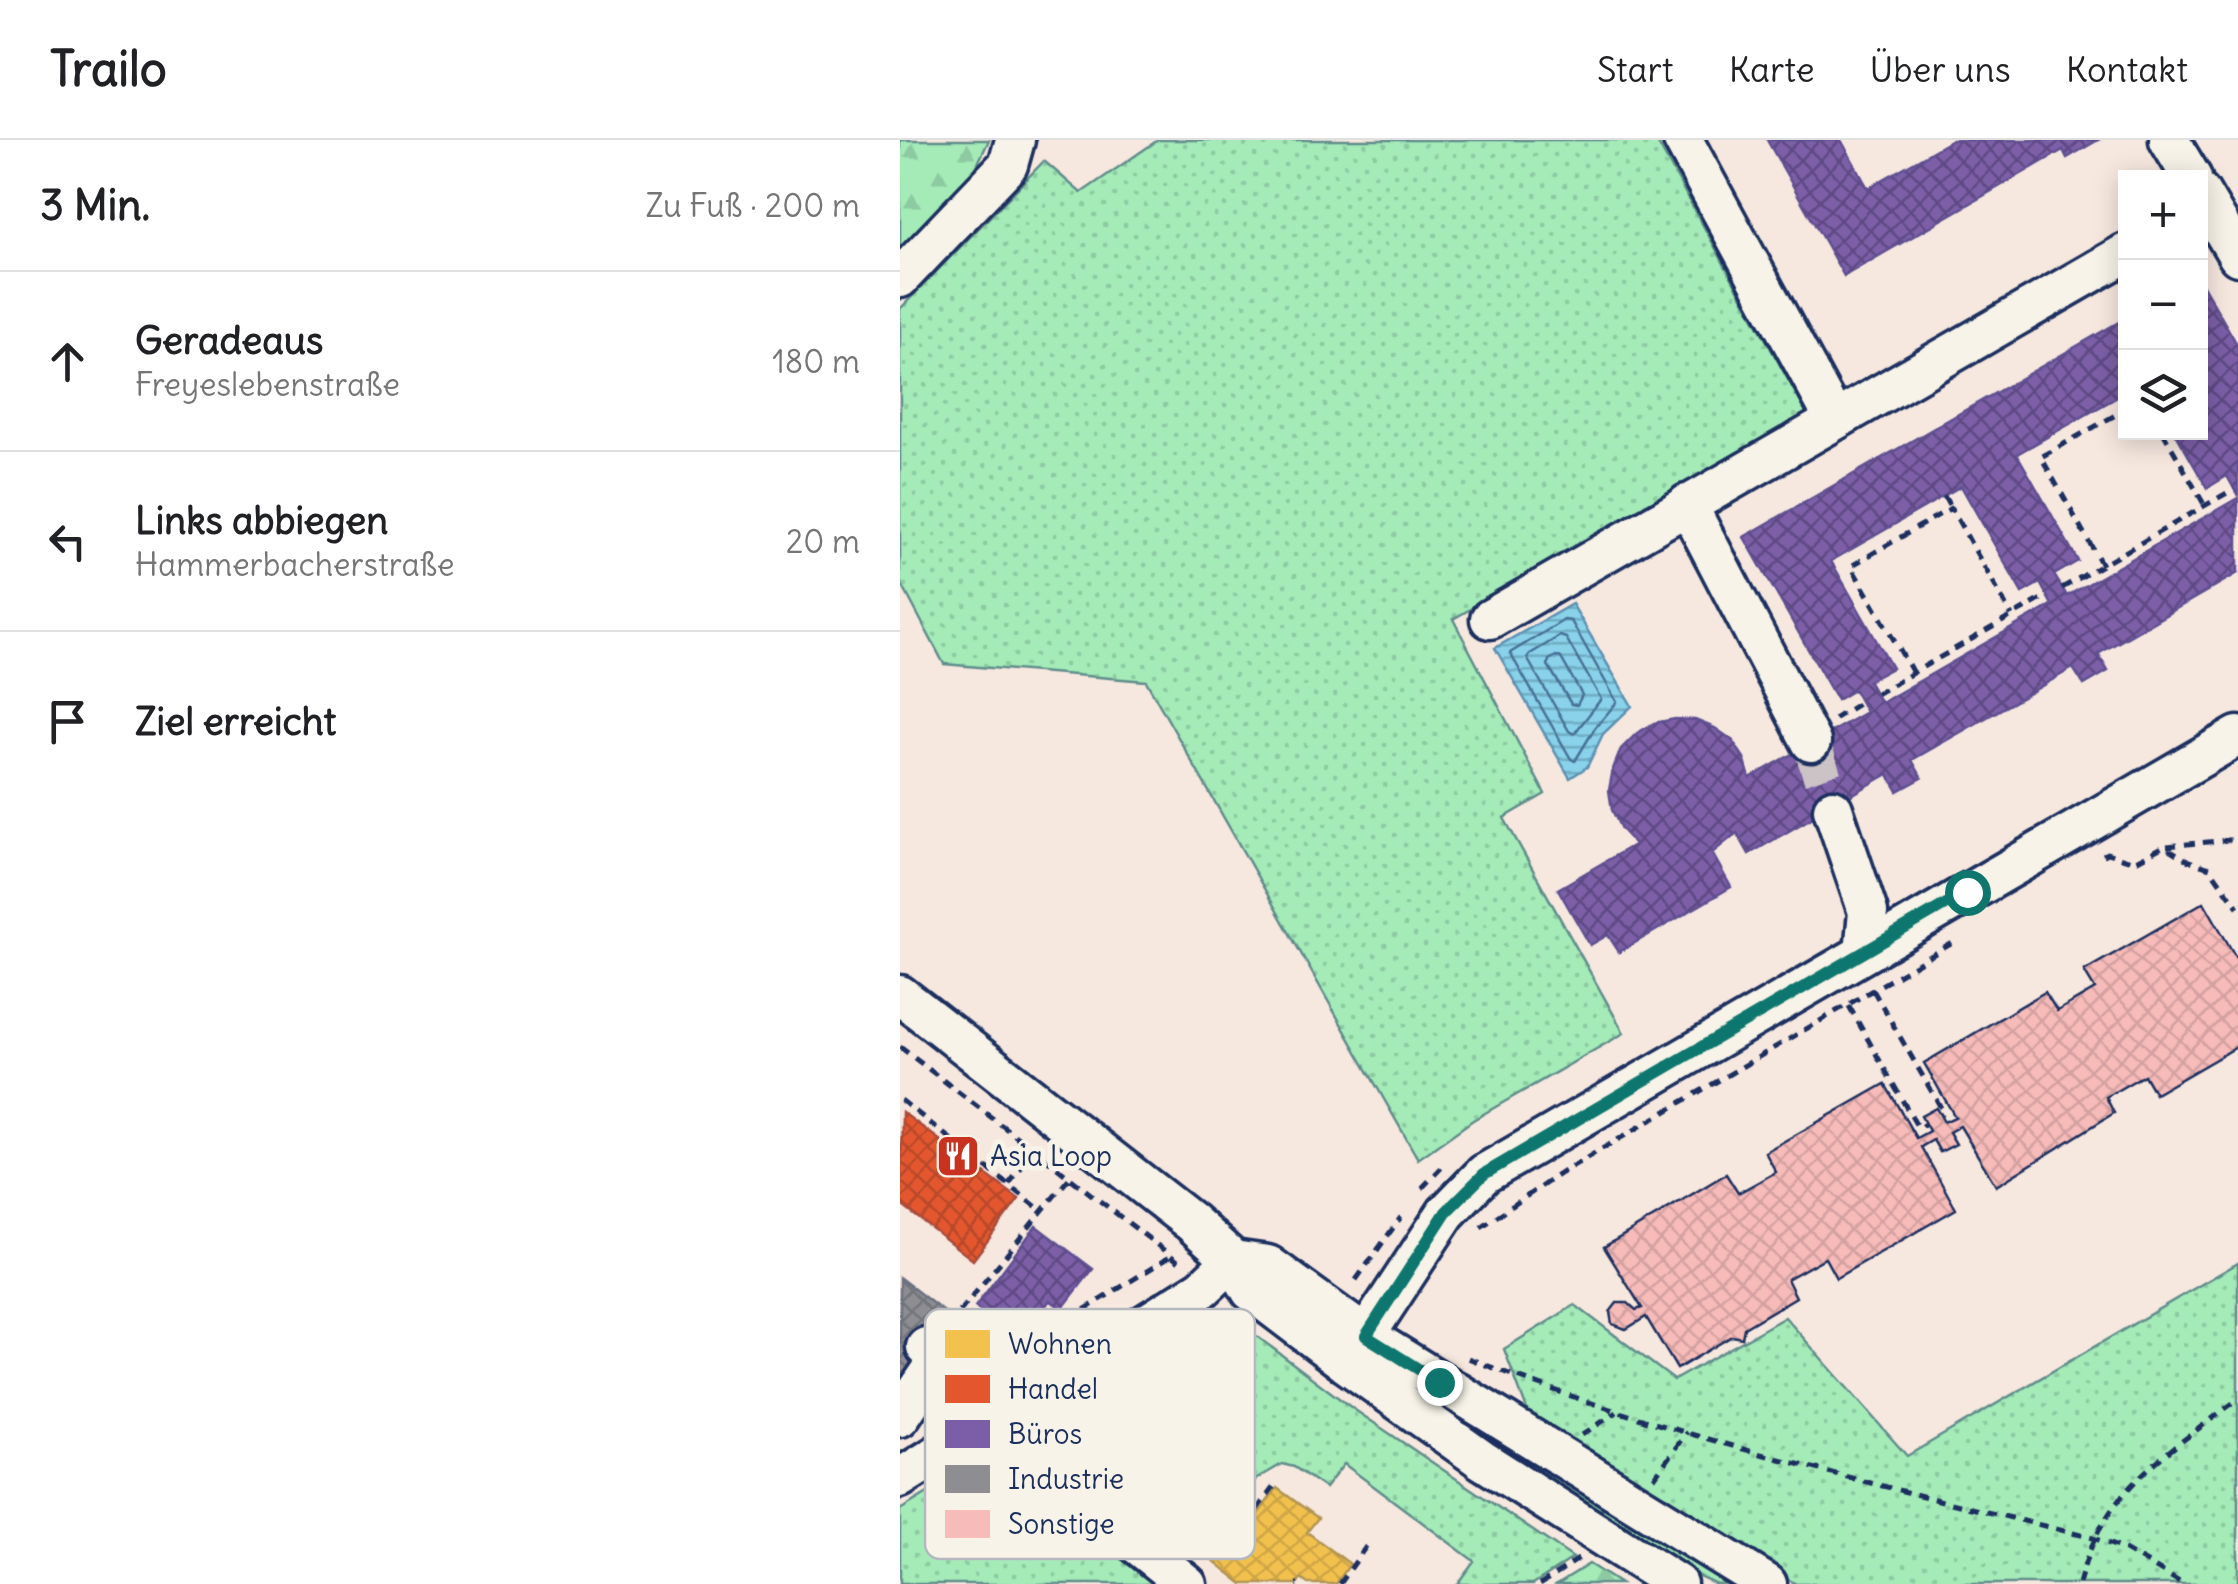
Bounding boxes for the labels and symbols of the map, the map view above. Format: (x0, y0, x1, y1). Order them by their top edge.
route start (1945, 870, 1991, 916)
restaurant icon: Asia Loop (935, 1133, 981, 1179)
place label: Asia Loop (990, 1138, 1112, 1174)
legend (925, 1309, 1255, 1559)
text: Wohnen (1008, 1326, 1112, 1362)
route end (1417, 1360, 1463, 1406)
text: Handel (1008, 1371, 1098, 1407)
text: Büros (1008, 1416, 1082, 1452)
text: Industrie (1008, 1461, 1124, 1497)
text: Sonstige (1008, 1506, 1115, 1542)

